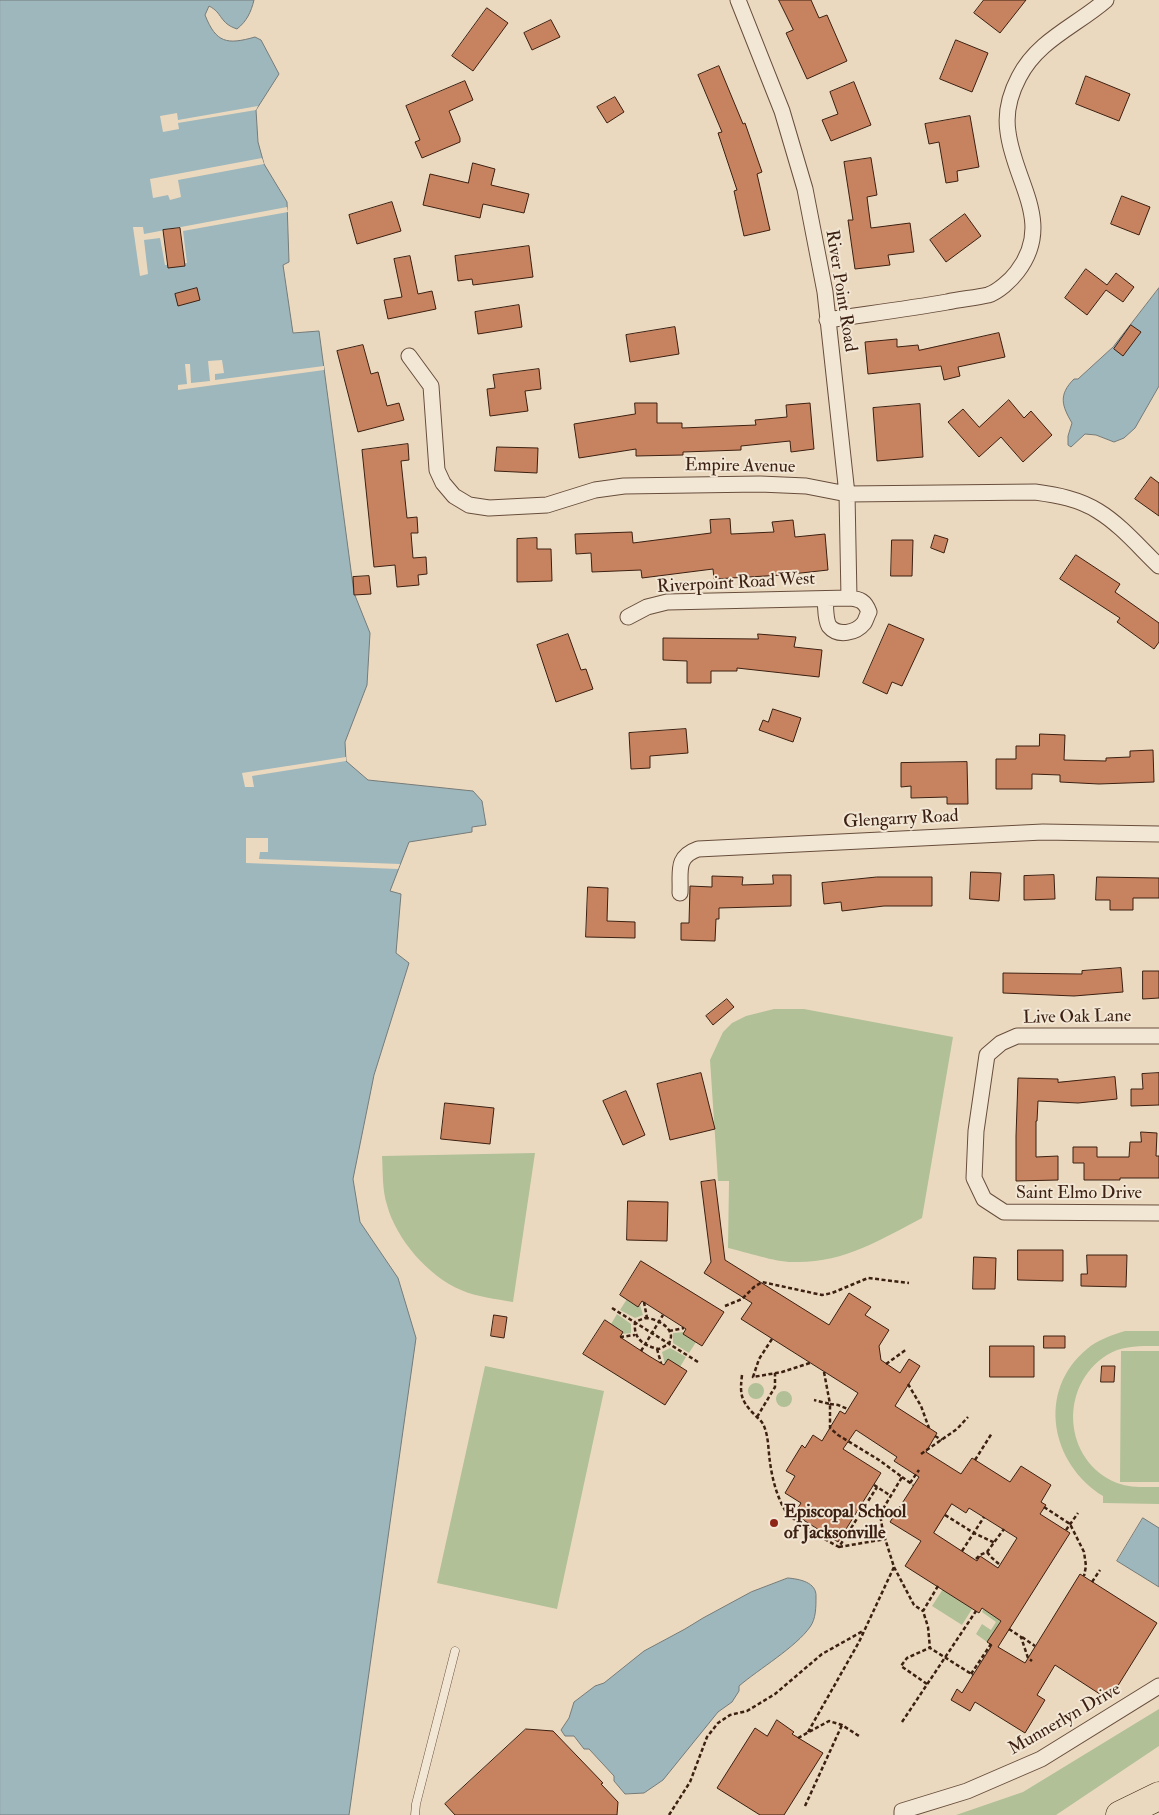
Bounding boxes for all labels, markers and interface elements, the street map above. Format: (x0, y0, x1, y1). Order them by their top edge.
street label: River Point Road (820, 229, 860, 353)
street label: Empire Avenue (684, 455, 796, 479)
street label: Riverpoint Road West (656, 569, 816, 599)
street label: Glengarry Road (843, 806, 959, 834)
street label: Live Oak Lane (1023, 1006, 1131, 1030)
street label: Saint Elmo Drive (1016, 1183, 1142, 1205)
place label: Episcopal School of Jacksonville (784, 1502, 906, 1545)
marker: Episcopal School of Jacksonville (768, 1517, 780, 1529)
street label: Munnerlyn Drive (1005, 1679, 1125, 1761)

